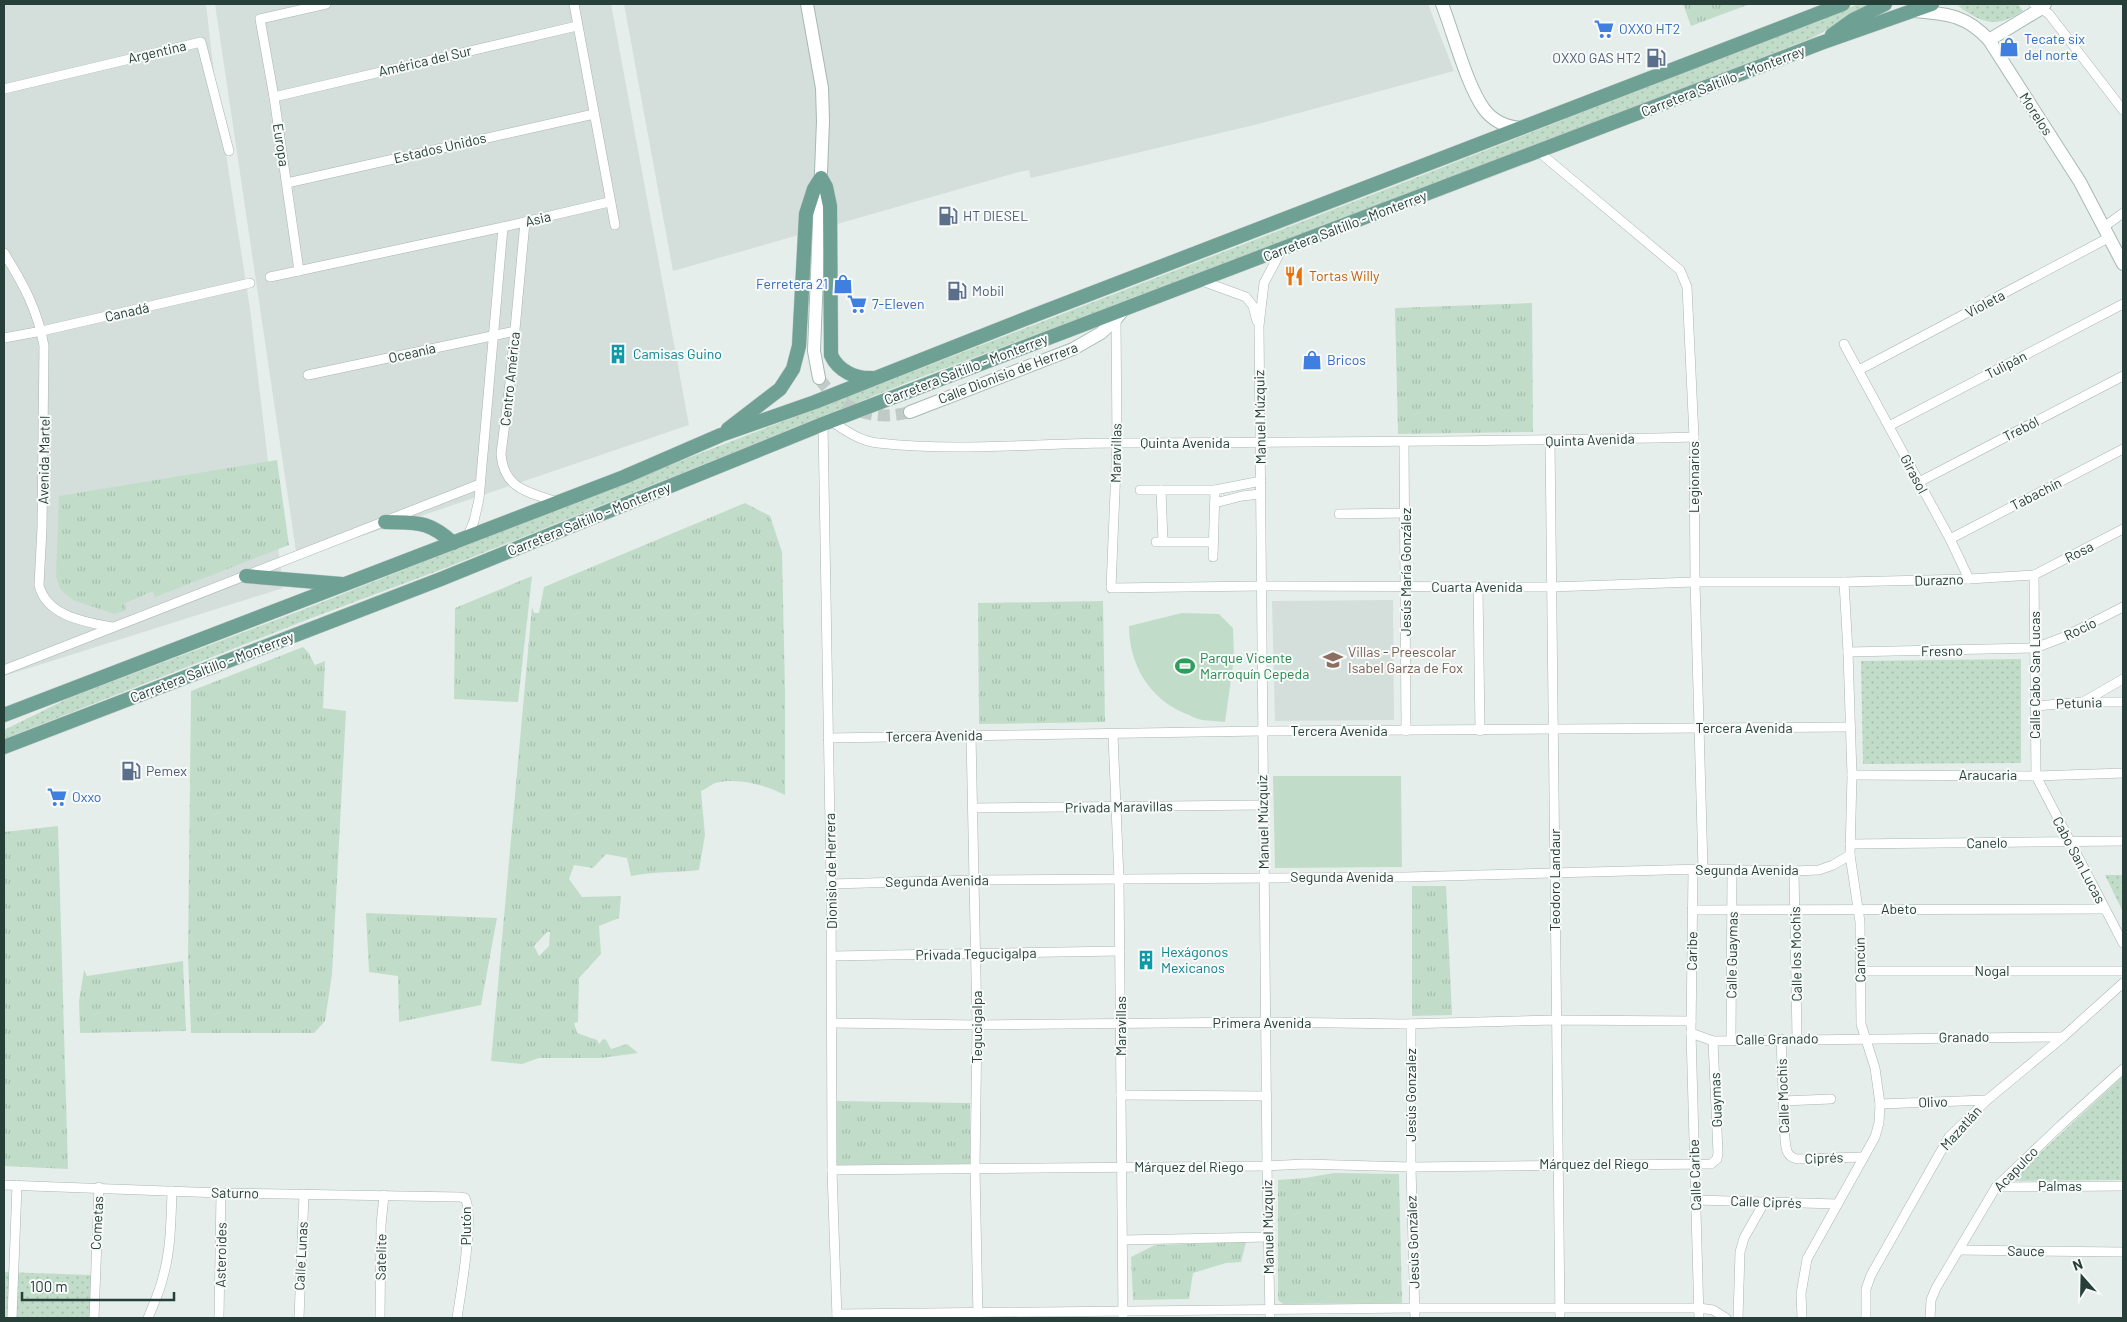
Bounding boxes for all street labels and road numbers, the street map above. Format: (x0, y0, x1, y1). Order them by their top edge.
street label: Argentina (126, 37, 188, 66)
street label: Carretera Saltillo - Monterrey (1638, 41, 1808, 120)
street label: América del Sur (377, 42, 473, 80)
street label: Morelos (2016, 89, 2057, 139)
street label: Europa (270, 122, 293, 168)
street label: Estados Unidos (392, 129, 488, 166)
street label: Carretera Saltillo - Monterrey (1260, 186, 1430, 265)
street label: Asia (523, 207, 552, 230)
street label: Violeta (1962, 286, 2007, 321)
street label: Canadá (103, 298, 151, 325)
street label: Carretera Saltillo - Monterrey (881, 329, 1051, 408)
street label: Centro América (496, 331, 523, 427)
street label: Calle Dionisio de Herrera (936, 338, 1080, 407)
street label: Oceanía (387, 339, 437, 366)
street label: Tulipán (1982, 347, 2029, 382)
street label: Manuel Múzquiz (1250, 370, 1269, 464)
street label: Treból (2000, 412, 2042, 445)
street label: Avenida Martel (34, 415, 53, 504)
street label: Maravillas (1106, 423, 1125, 483)
street label: Quinta Avenida (1545, 429, 1635, 450)
street label: Quinta Avenida (1140, 434, 1230, 451)
street label: Legionarios (1685, 441, 1702, 513)
street label: Girasol (1897, 451, 1932, 496)
street label: Tabachín (2007, 473, 2064, 514)
street label: Carretera Saltillo - Monterrey (505, 478, 673, 559)
street label: Jesús María González (1397, 508, 1414, 636)
street label: Rosa (2062, 537, 2096, 566)
street label: Durazno (1914, 570, 1964, 589)
street label: Cuarta Avenida (1431, 578, 1523, 595)
street label: Calle Cabo San Lucas (2026, 611, 2043, 739)
street label: Rocío (2061, 613, 2099, 644)
street label: Carretera Saltillo - Monterrey (127, 627, 297, 706)
street label: Fresno (1921, 642, 1963, 659)
street label: Petunia (2056, 693, 2102, 712)
street label: Tercera Avenida (1695, 719, 1793, 736)
street label: Tercera Avenida (1290, 722, 1388, 739)
street label: Tercera Avenida (885, 726, 983, 745)
street label: Araucaria (1959, 766, 2017, 783)
street label: Manuel Múzquiz (1253, 775, 1272, 869)
street label: Privada Maravillas (1065, 797, 1173, 816)
street label: Dionisio de Herrera (821, 813, 840, 929)
street label: Cabo San Lucas (2049, 813, 2110, 906)
street label: Teodoro Landaur (1546, 829, 1563, 931)
street label: Canelo (1966, 834, 2008, 851)
street label: Segunda Avenida (1695, 861, 1799, 878)
street label: Segunda Avenida (1290, 868, 1394, 885)
street label: Segunda Avenida (885, 871, 989, 890)
street label: Abeto (1881, 900, 1917, 917)
street label: Calle los Mochis (1786, 906, 1805, 1002)
street label: Calle Guaymas (1722, 911, 1741, 999)
street label: Caribe (1683, 931, 1700, 971)
street label: Cancún (1851, 937, 1868, 983)
street label: Privada Tegucigalpa (915, 944, 1037, 963)
street label: Nogal (1975, 962, 2009, 979)
street label: Tegucigalpa (968, 990, 985, 1064)
street label: Maravillas (1112, 996, 1129, 1056)
street label: Primera Avenida (1213, 1014, 1311, 1031)
street label: Granado (1938, 1028, 1990, 1045)
street label: Calle Granado (1735, 1029, 1819, 1048)
street label: Jesús Gonzalez (1402, 1048, 1419, 1142)
street label: Calle Mochis (1773, 1058, 1792, 1134)
street label: Guaymas (1706, 1072, 1725, 1128)
street label: Olivo (1918, 1092, 1948, 1111)
street label: Mazatlán (1936, 1102, 1985, 1153)
street label: Calle Caribe (1685, 1139, 1704, 1211)
street label: Acapulco (1990, 1143, 2041, 1195)
street label: Ciprés (1804, 1148, 1844, 1167)
street label: Márquez del Riego (1539, 1155, 1649, 1172)
street label: Márquez del Riego (1134, 1158, 1244, 1175)
street label: Palmas (2038, 1177, 2082, 1194)
street label: Manuel Múzquiz (1258, 1180, 1277, 1274)
street label: Saturno (211, 1184, 259, 1201)
street label: Calle Ciprés (1730, 1192, 1802, 1211)
street label: Cometas (87, 1195, 106, 1250)
street label: Jesús González (1402, 1195, 1423, 1289)
street label: Plutón (457, 1207, 474, 1245)
street label: Calle Lunas (290, 1221, 311, 1291)
street label: Asteroides (211, 1222, 230, 1288)
street label: Satelite (372, 1233, 389, 1281)
street label: Sauce (2007, 1242, 2045, 1259)

